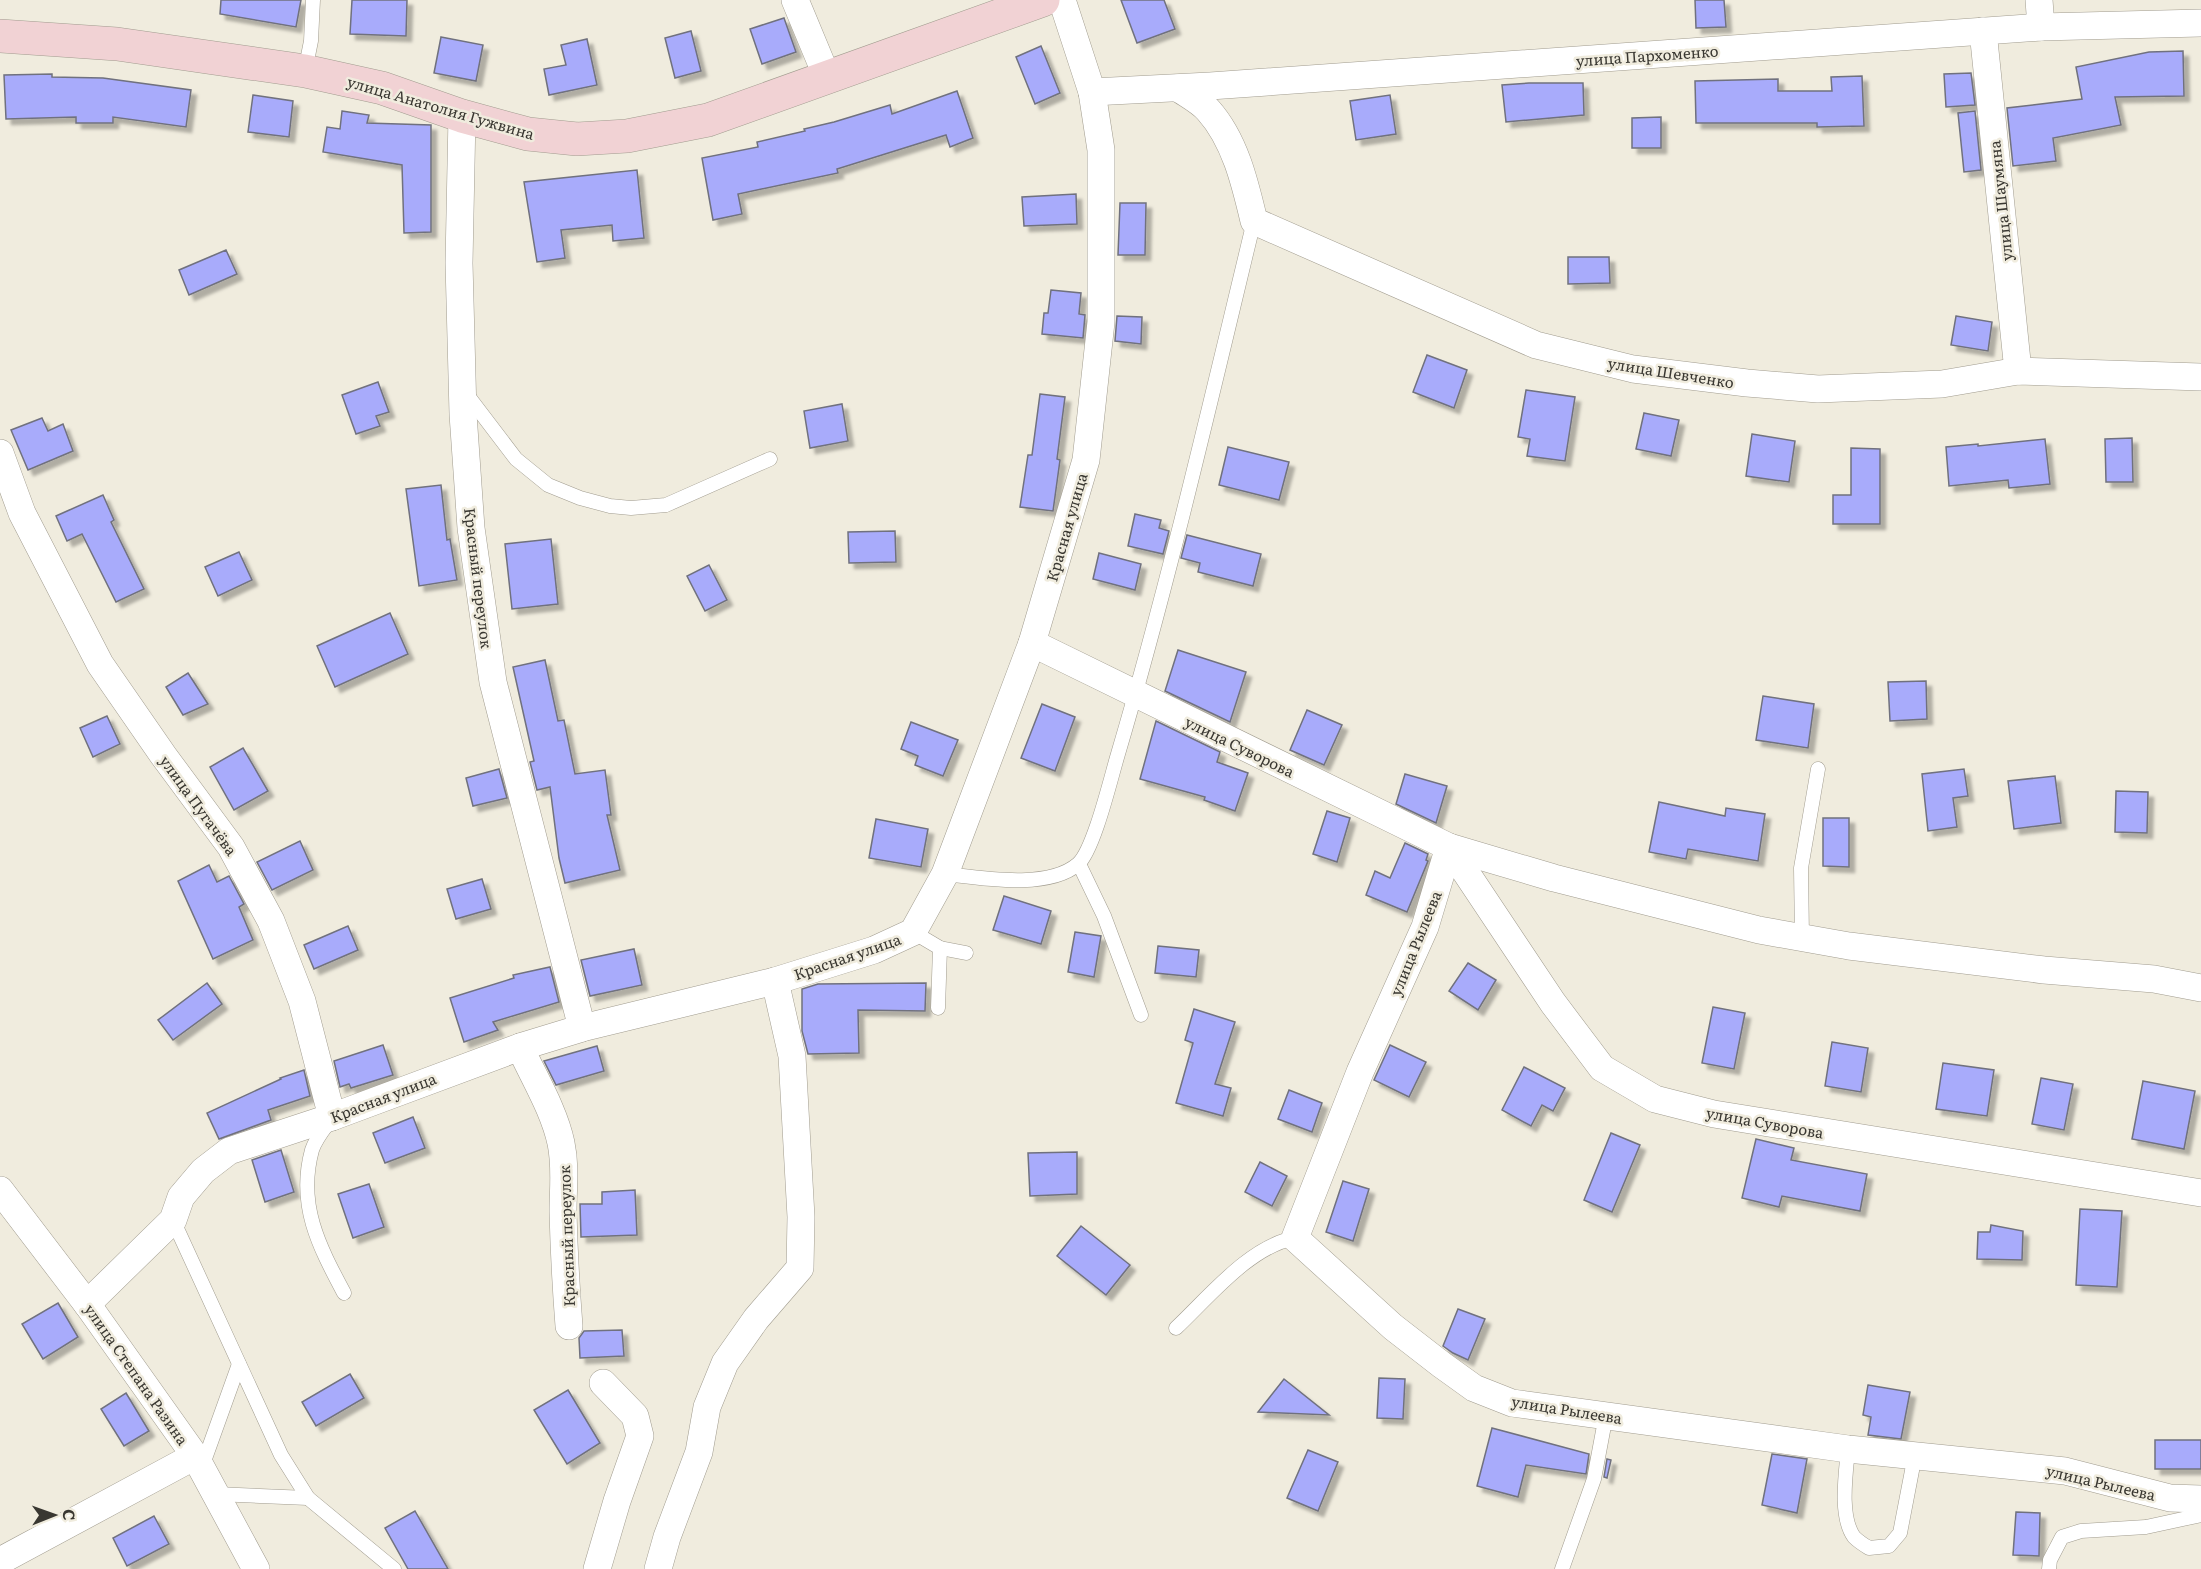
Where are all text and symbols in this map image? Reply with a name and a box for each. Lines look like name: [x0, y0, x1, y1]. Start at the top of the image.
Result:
street label: улица Пархоменко: [1575, 39, 1719, 71]
street label: улица Анатолия Гужвина: [345, 69, 538, 145]
street label: улица Шаумяна: [1982, 139, 2018, 262]
street label: улица Шевченко: [1606, 351, 1736, 393]
street label: Красная улица: [1039, 469, 1093, 584]
street label: Красный переулок: [459, 506, 499, 650]
street label: улица Суворова: [1181, 710, 1299, 783]
street label: улица Пугачёва: [155, 750, 244, 861]
street label: улица Рылеева: [1383, 886, 1447, 999]
street label: Красная улица: [790, 927, 905, 985]
street label: Красная улица: [327, 1066, 440, 1128]
street label: улица Суворова: [1704, 1100, 1827, 1144]
street label: Красный переулок: [552, 1165, 580, 1307]
street label: улица Степана Разина: [79, 1299, 195, 1450]
street label: улица Рылеева: [1510, 1389, 1625, 1429]
street label: улица Рылеева: [2044, 1458, 2159, 1506]
north arrow: [24, 1485, 84, 1545]
text: С: [58, 1509, 82, 1521]

